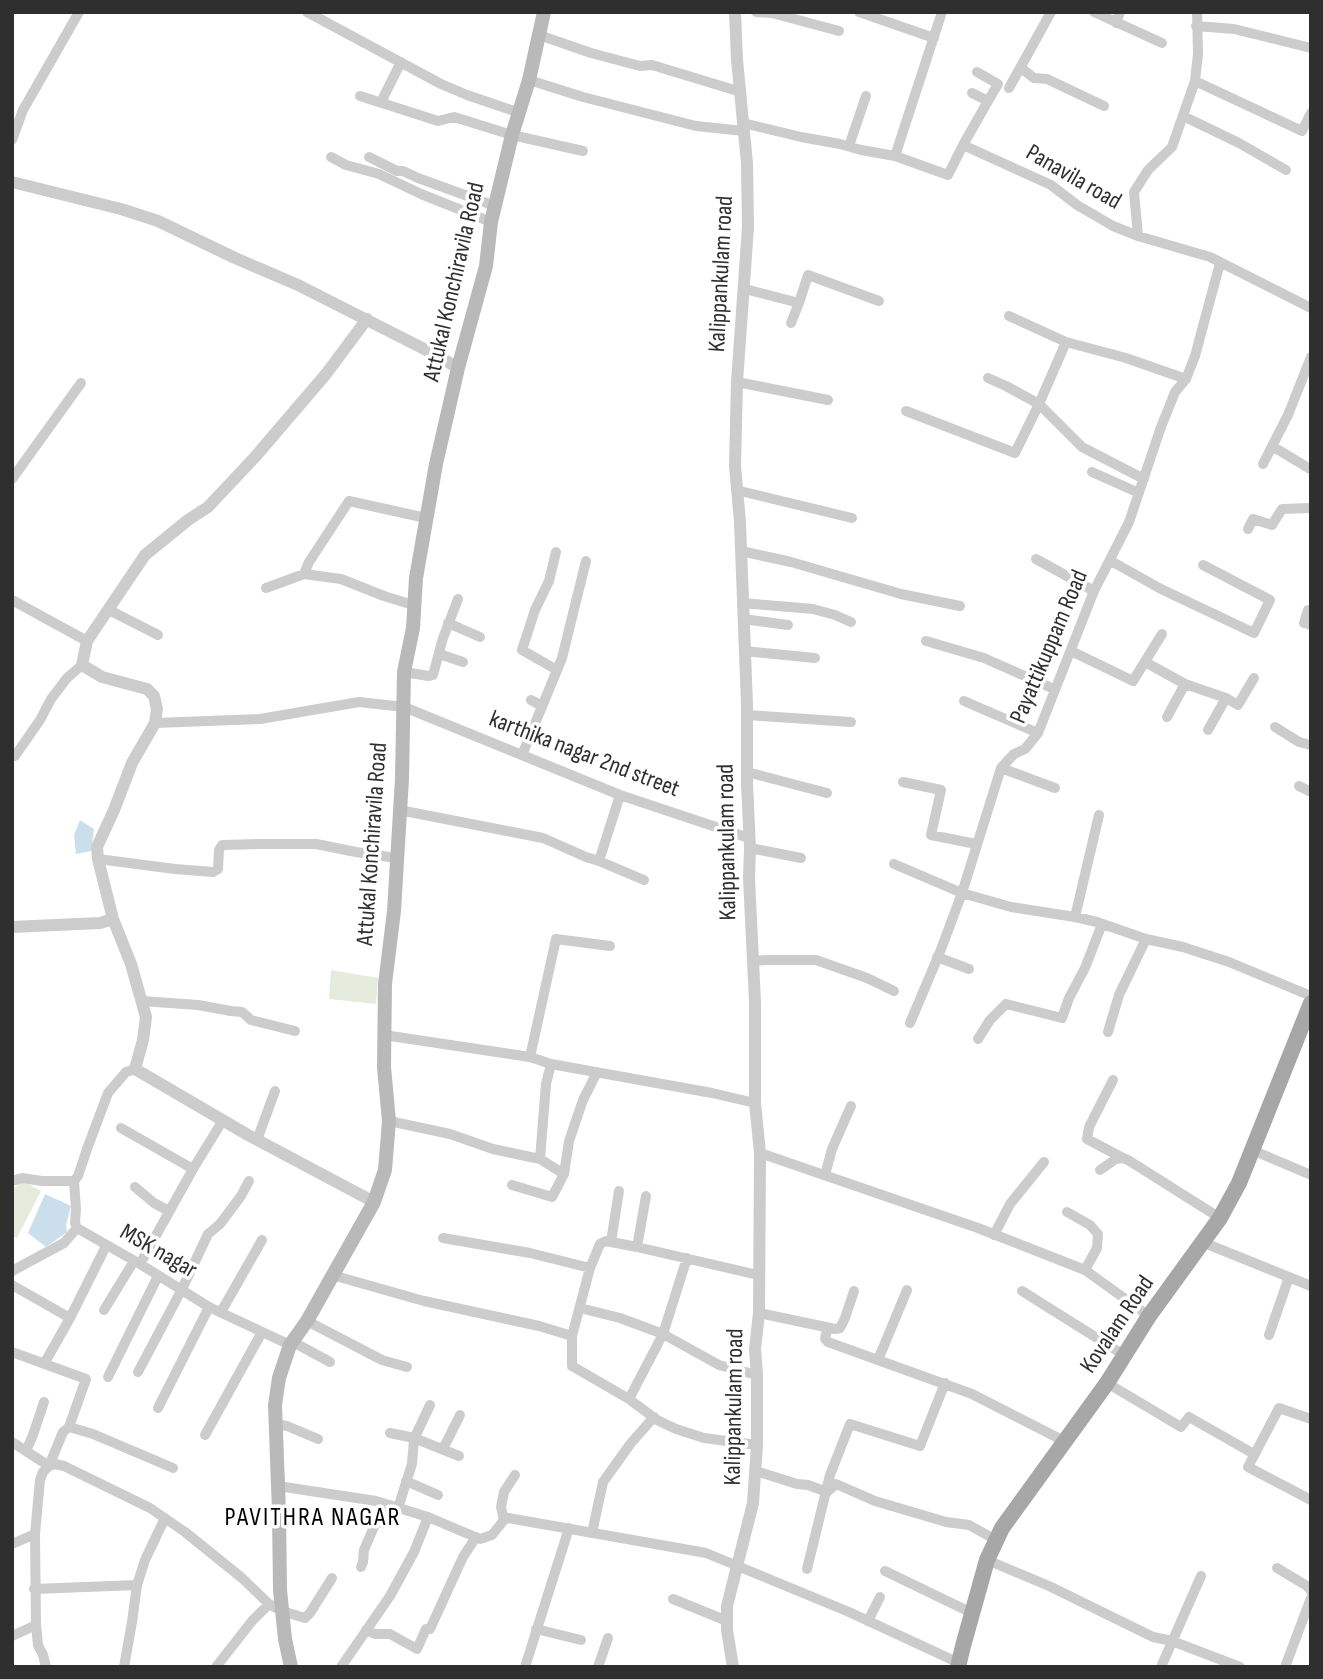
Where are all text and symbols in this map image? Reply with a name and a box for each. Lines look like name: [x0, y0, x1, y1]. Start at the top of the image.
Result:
street label: Panavila road: [1020, 139, 1126, 217]
street label: Attukal Konchiravila Road: [418, 180, 492, 384]
street label: Kalippankulam road: [704, 195, 740, 353]
street label: Payattikuppam Road: [1005, 566, 1095, 728]
street label: karthika nagar 2nd street: [485, 705, 683, 805]
street label: Attukal Konchiravila Road: [352, 741, 394, 947]
street label: Kalippankulam road: [712, 763, 744, 921]
street label: MSK nagar: [114, 1218, 202, 1286]
street label: Kovalam Road: [1075, 1271, 1161, 1379]
street label: Kalippankulam road: [719, 1328, 751, 1486]
district label: PAVITHRA NAGAR: [226, 1502, 400, 1534]

